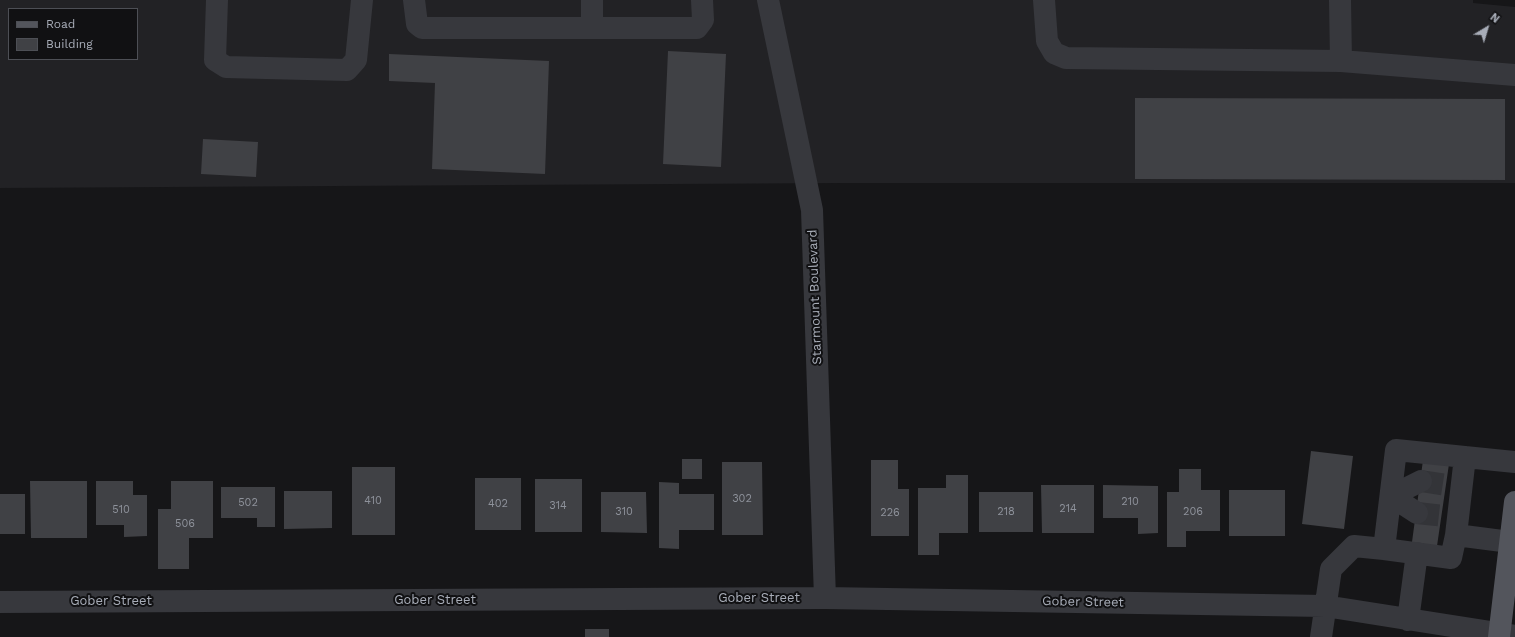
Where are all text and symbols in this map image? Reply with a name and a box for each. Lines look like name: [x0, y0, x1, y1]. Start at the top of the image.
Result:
legend: [8, 8, 138, 60]
north arrow: [1467, 8, 1507, 48]
text: N: [1487, 11, 1502, 26]
text: Road: [46, 17, 75, 31]
text: Building: [46, 37, 93, 51]
street label: Starmount Boulevard: [805, 229, 825, 365]
house number: 302: [732, 492, 752, 506]
house number: 410: [364, 494, 382, 508]
house number: 210: [1121, 495, 1139, 509]
house number: 502: [238, 496, 258, 510]
house number: 402: [488, 497, 508, 511]
house number: 314: [549, 499, 567, 513]
house number: 214: [1059, 502, 1077, 516]
house number: 510: [112, 503, 130, 517]
house number: 310: [615, 505, 633, 519]
house number: 218: [997, 505, 1015, 519]
house number: 206: [1183, 505, 1203, 519]
house number: 226: [880, 506, 900, 520]
house number: 506: [175, 517, 195, 531]
street label: Gober Street: [718, 590, 800, 606]
street label: Gober Street: [394, 592, 476, 608]
street label: Gober Street: [70, 593, 152, 609]
street label: Gober Street: [1042, 593, 1124, 611]

